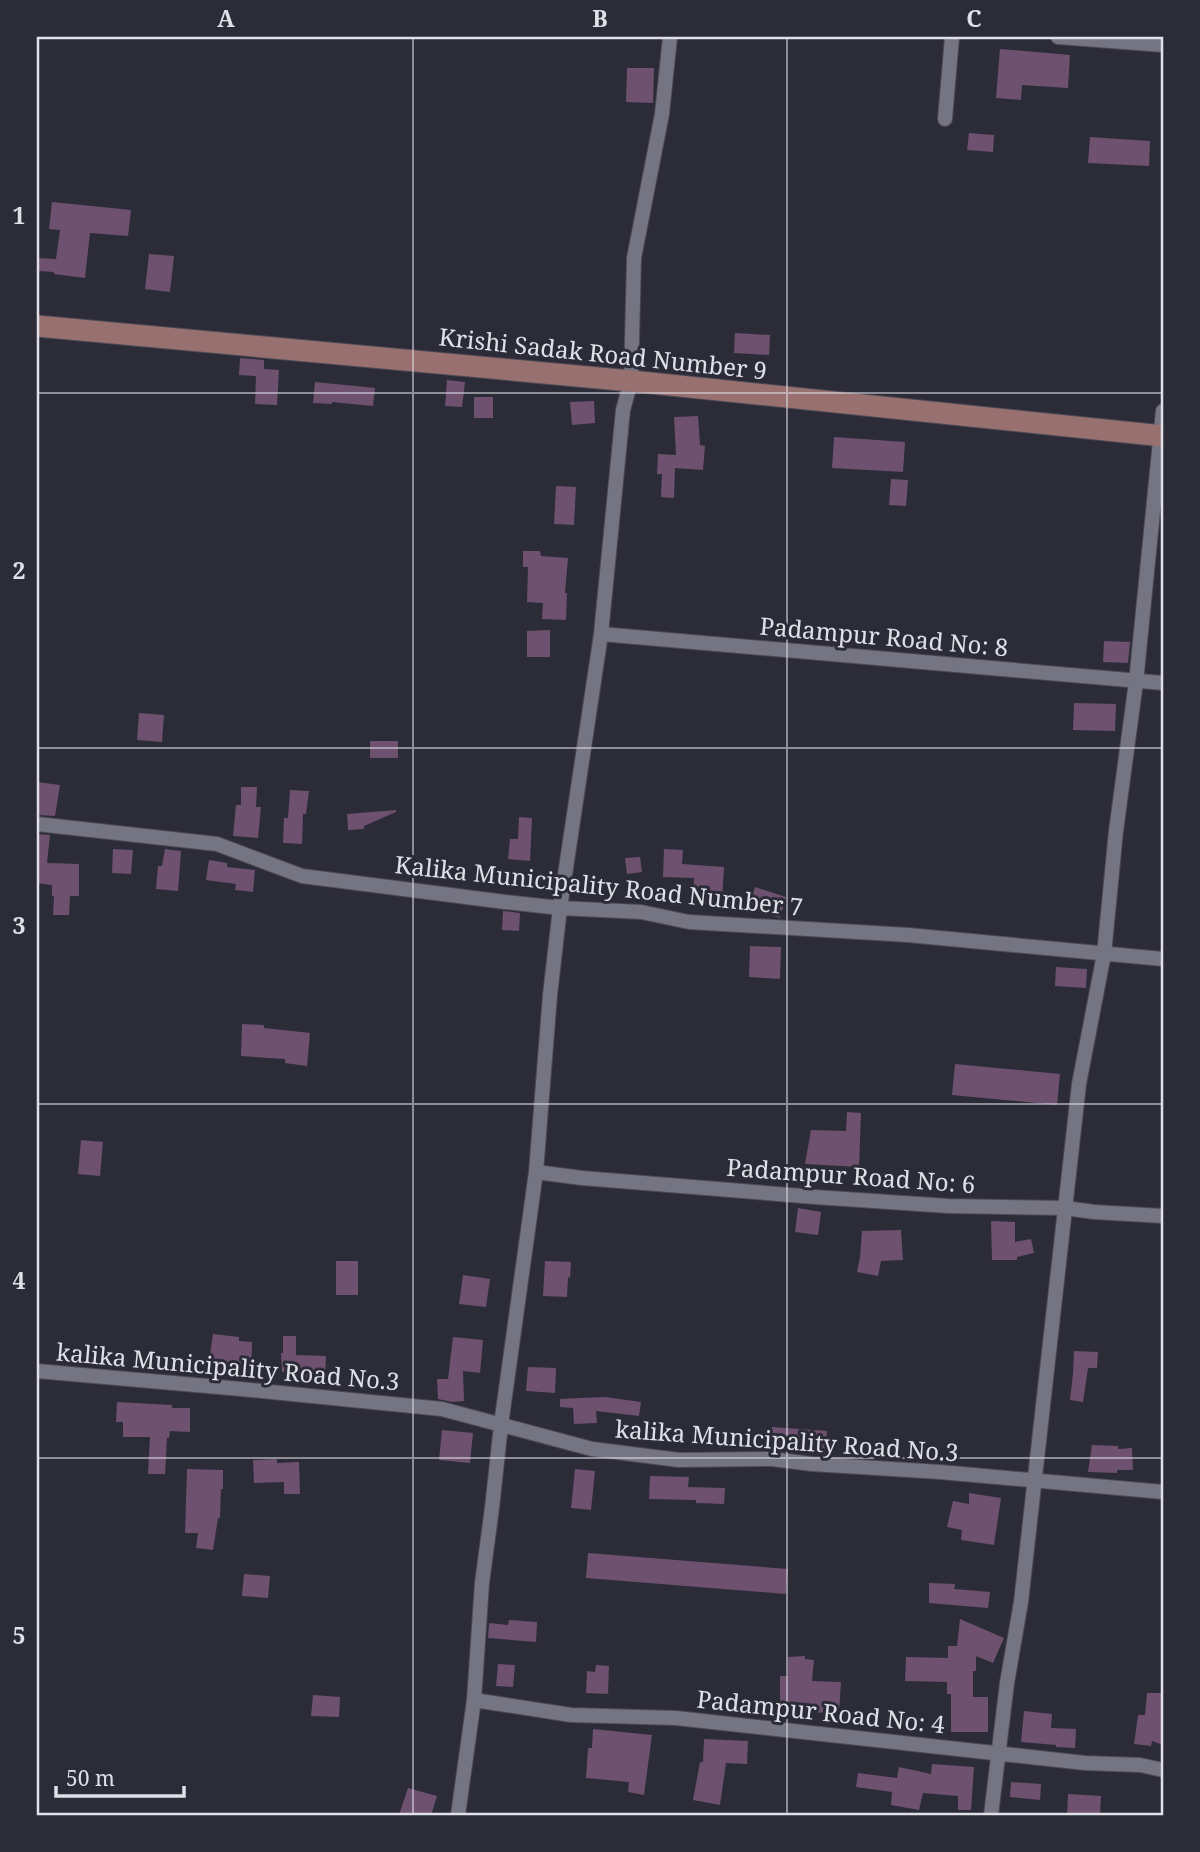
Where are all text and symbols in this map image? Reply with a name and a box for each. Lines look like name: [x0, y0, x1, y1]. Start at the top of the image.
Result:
text: A: [217, 2, 235, 34]
text: B: [592, 2, 608, 34]
text: C: [966, 2, 982, 34]
text: 1: [13, 199, 26, 231]
street label: Krishi Sadak Road Number 9: [437, 319, 769, 387]
text: 2: [13, 554, 26, 586]
street label: Padampur Road No: 8: [758, 609, 1010, 663]
street label: Kalika Municipality Road Number 7: [393, 847, 805, 923]
text: 3: [13, 909, 26, 941]
street label: Padampur Road No: 6: [726, 1150, 976, 1200]
text: 4: [13, 1264, 26, 1296]
street label: kalika Municipality Road No.3: [55, 1335, 401, 1397]
street label: kalika Municipality Road No.3: [614, 1412, 960, 1468]
text: 5: [13, 1619, 26, 1651]
street label: Padampur Road No: 4: [695, 1682, 947, 1740]
scale bar: [56, 1754, 184, 1798]
text: 50 m: [66, 1764, 115, 1792]

